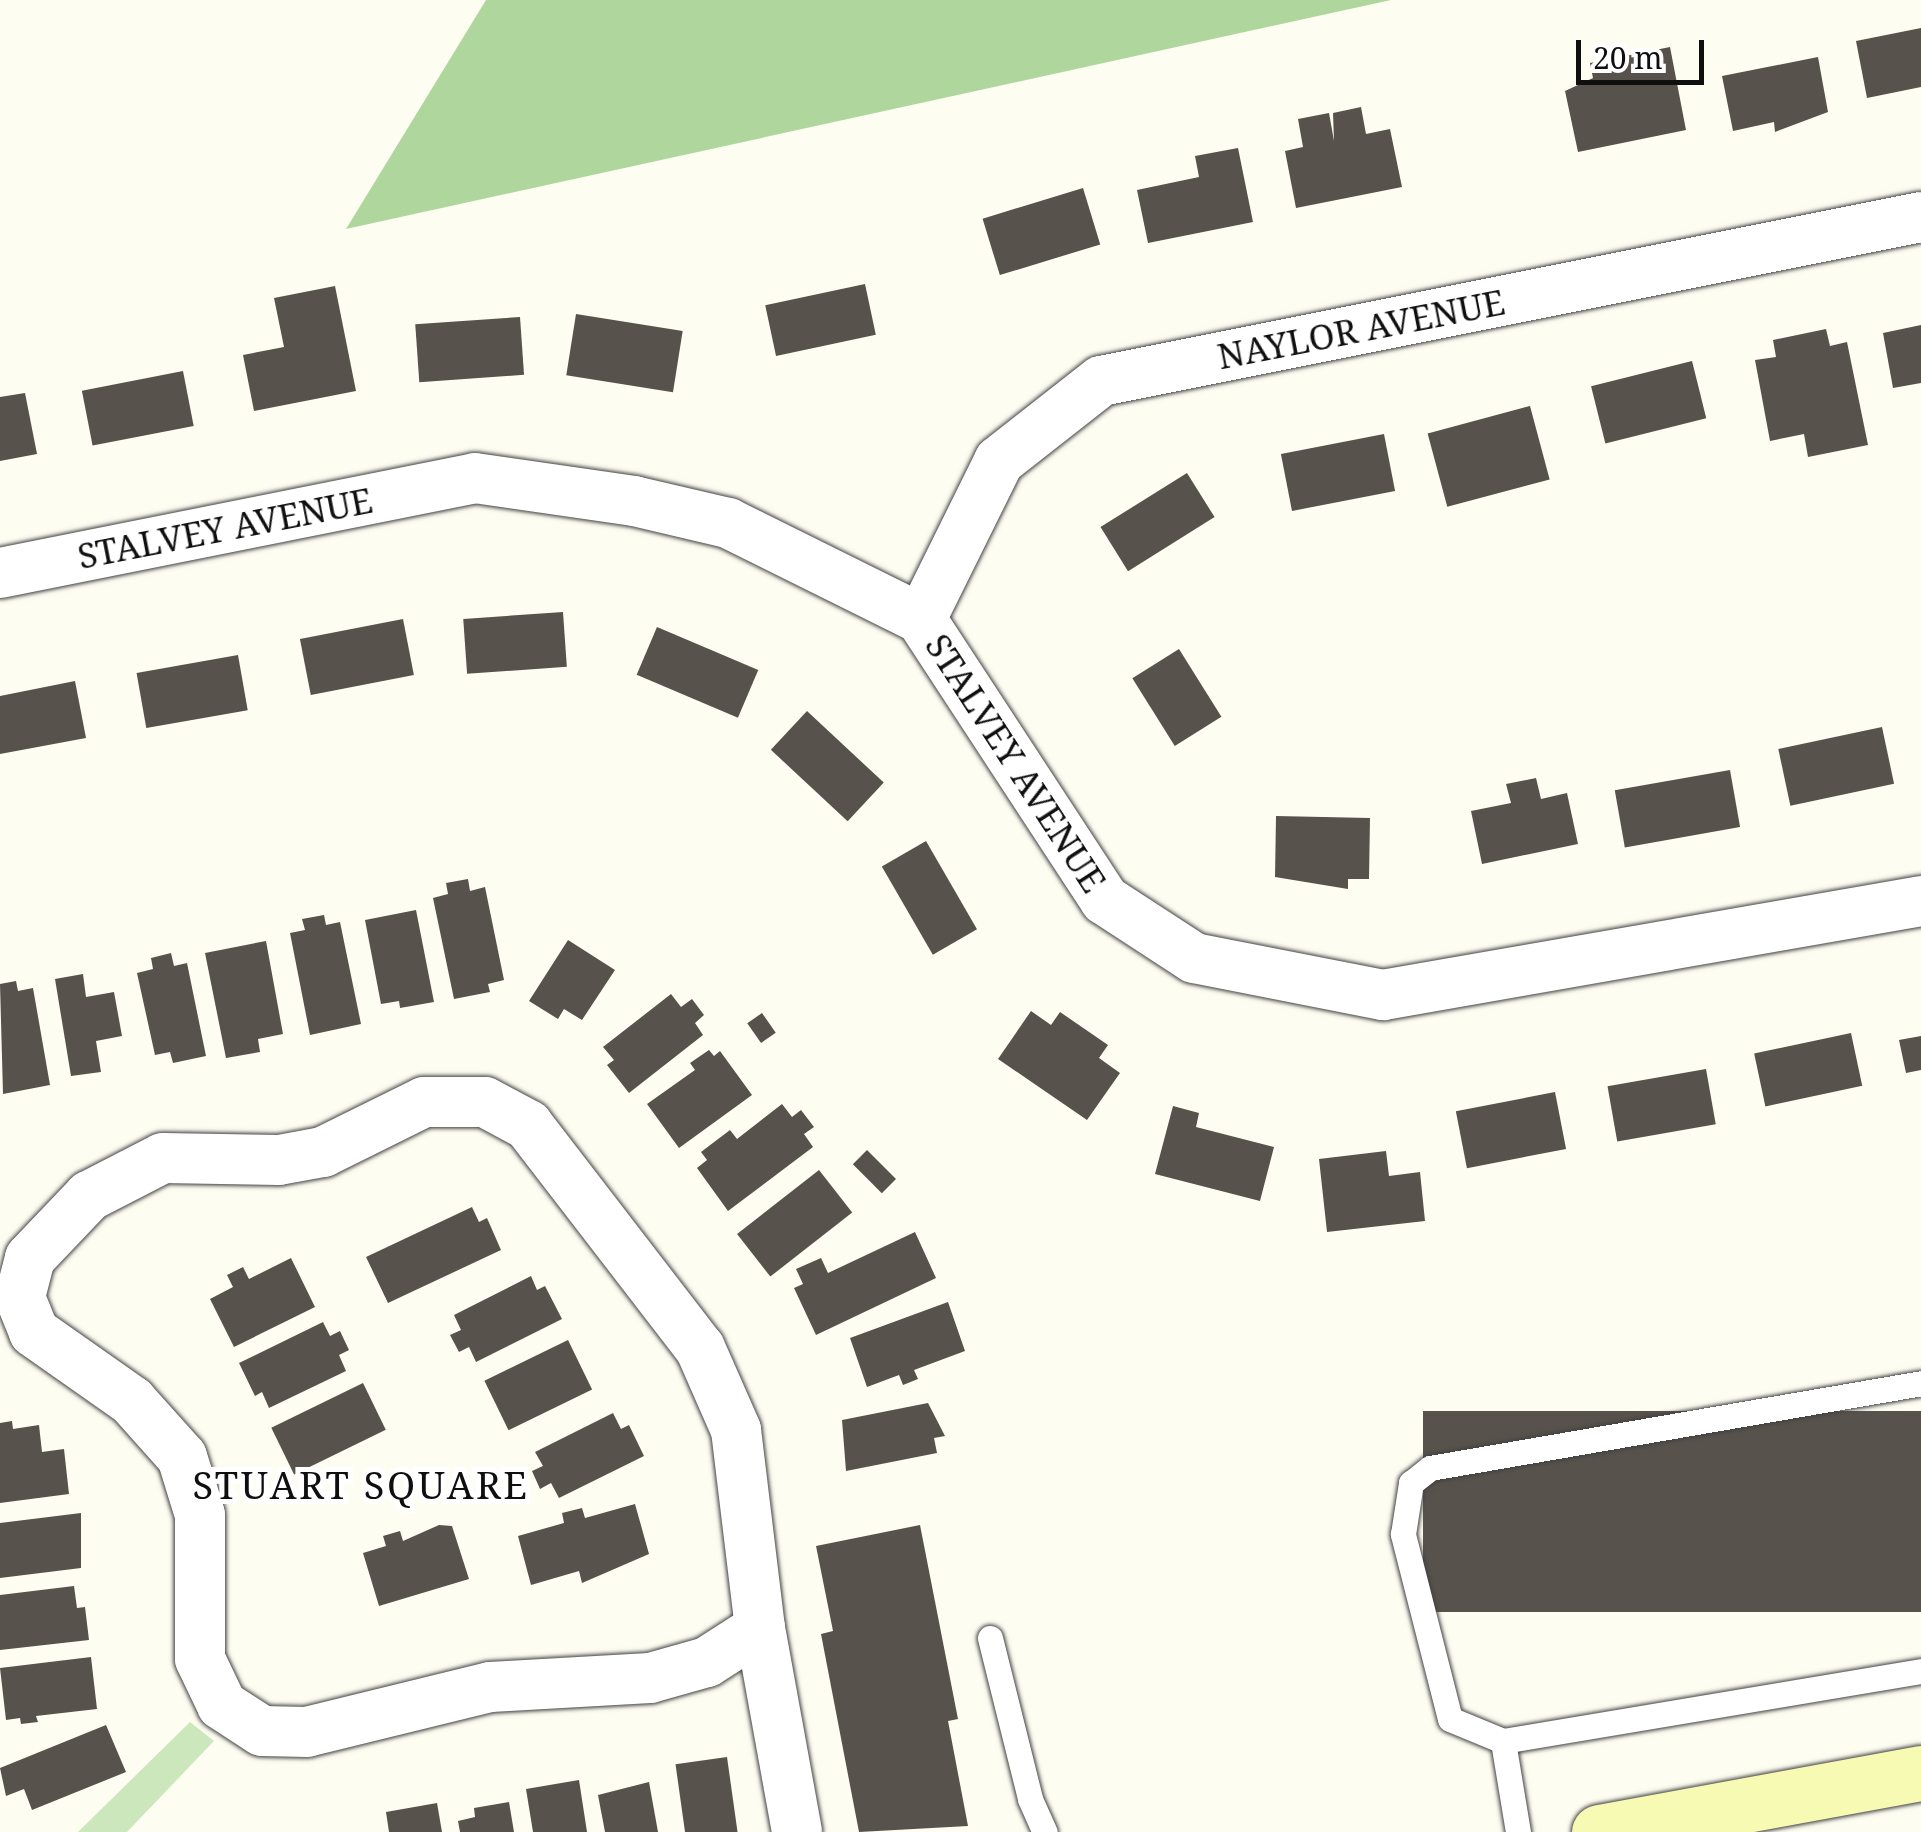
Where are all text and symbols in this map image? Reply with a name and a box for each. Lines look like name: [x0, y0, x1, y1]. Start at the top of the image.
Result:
scale bar: [1581, 20, 1708, 82]
text: 20 m: [1593, 37, 1663, 78]
street label: NAYLOR AVENUE: [1214, 281, 1508, 377]
street label: STALVEY AVENUE: [74, 479, 376, 577]
street label: STALVEY AVENUE: [917, 626, 1115, 900]
district label: STUART SQUARE: [192, 1462, 530, 1508]

